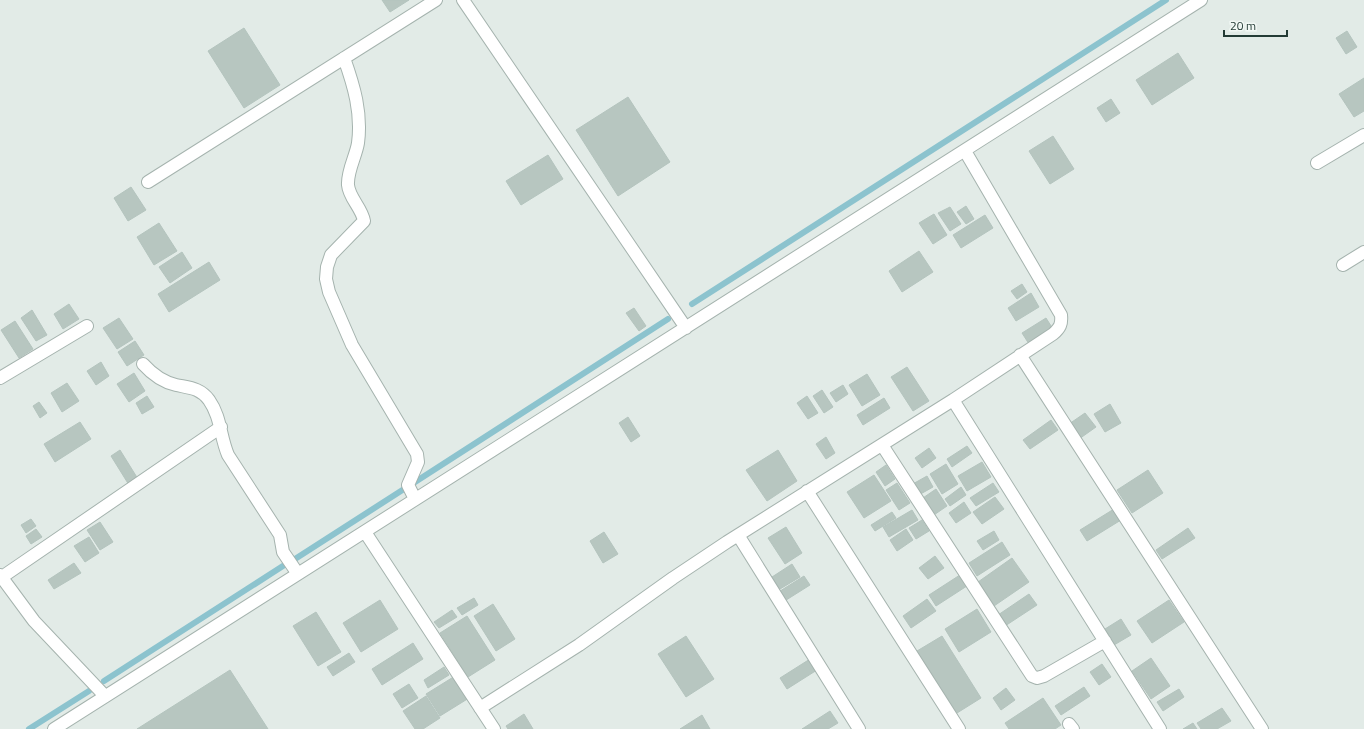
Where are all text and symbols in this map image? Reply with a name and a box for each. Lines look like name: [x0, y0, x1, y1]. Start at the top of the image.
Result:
scale bar: [1224, 12, 1287, 38]
text: 20 m: [1230, 16, 1256, 35]

